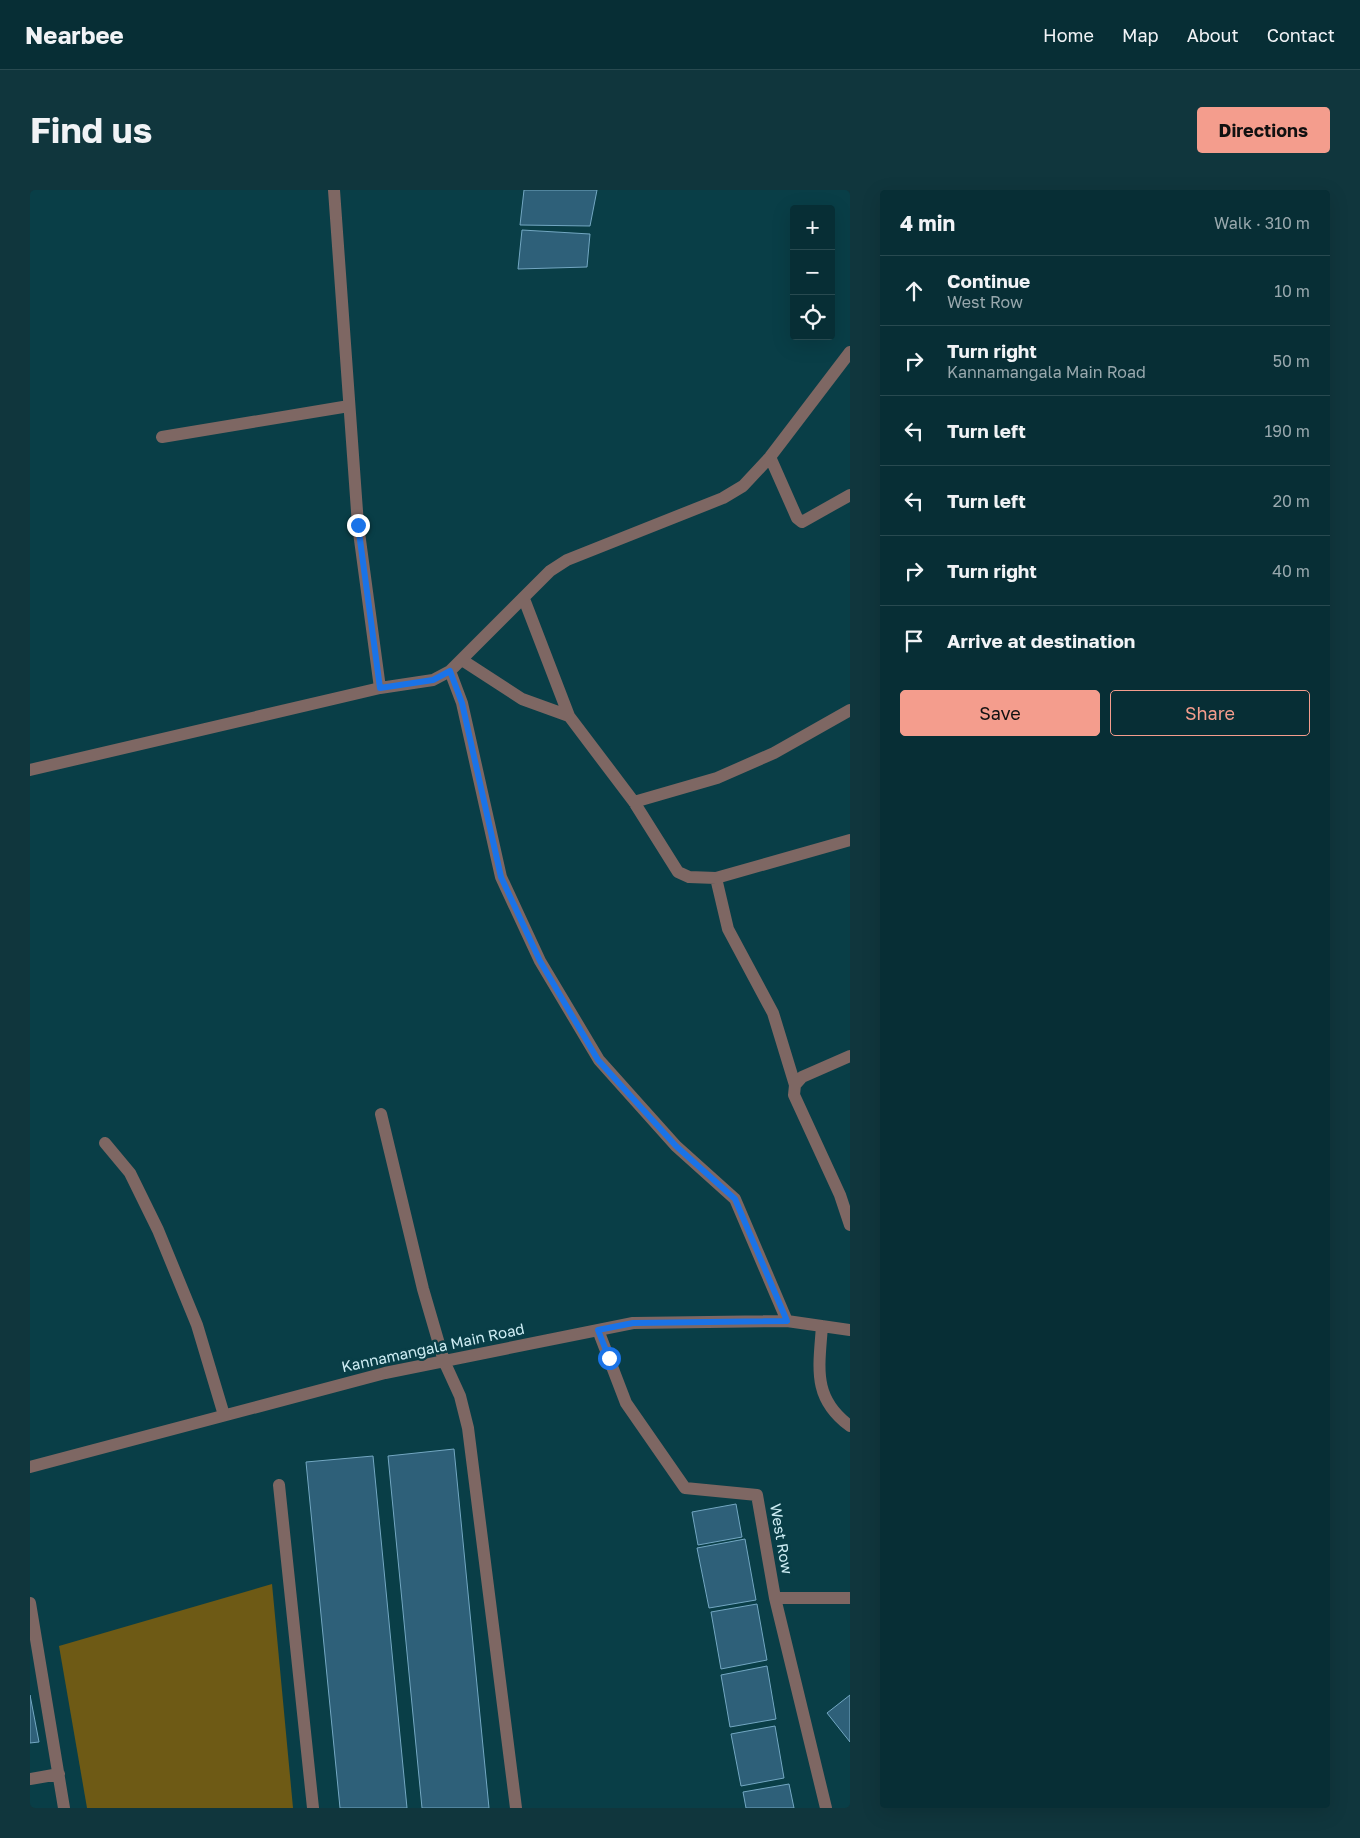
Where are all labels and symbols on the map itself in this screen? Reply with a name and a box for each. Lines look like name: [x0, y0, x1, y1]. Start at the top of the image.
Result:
route end: [347, 514, 370, 537]
street label: Kannamangala Main Road: [340, 1319, 526, 1375]
route start: [598, 1347, 621, 1370]
street label: West Row: [767, 1502, 797, 1575]

